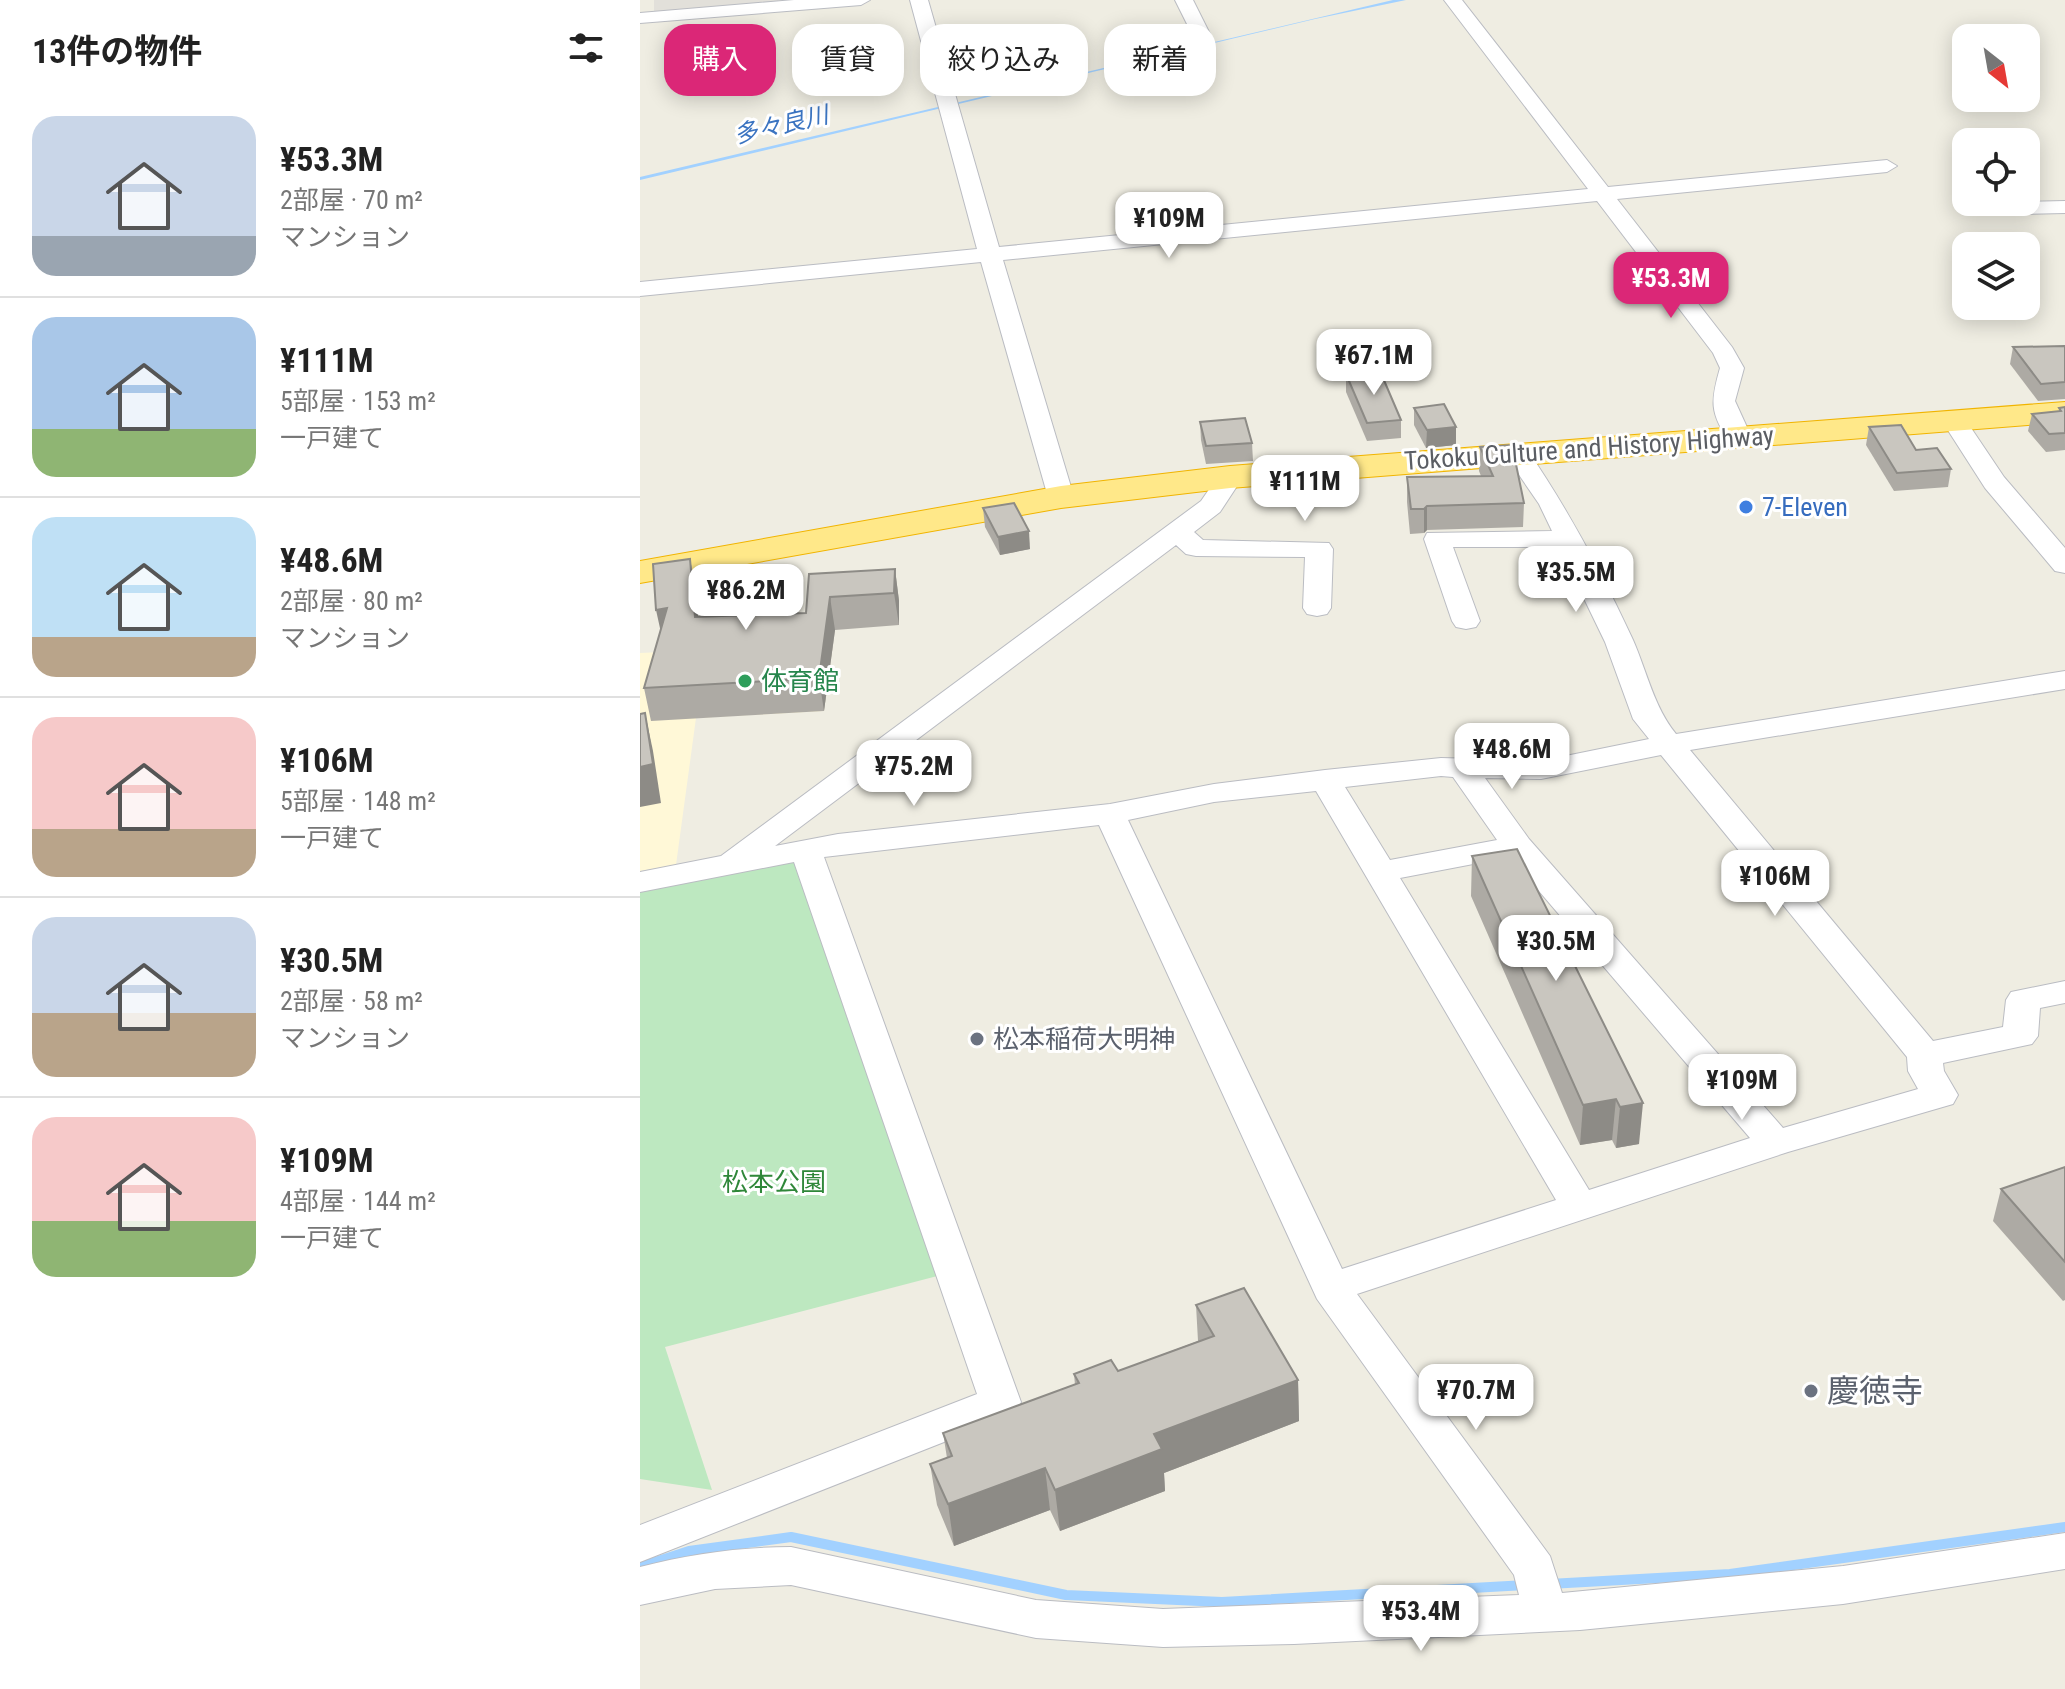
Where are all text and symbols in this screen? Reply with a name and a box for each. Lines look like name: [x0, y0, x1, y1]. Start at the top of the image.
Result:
chip: 購入: [664, 24, 776, 96]
chip: 賃貸: [792, 24, 904, 96]
chip: 絞り込み: [920, 24, 1088, 96]
chip: 新着: [1104, 24, 1216, 96]
north arrow: [1952, 24, 2040, 112]
map controls: [1952, 24, 2040, 320]
icon: filters: [564, 26, 608, 70]
text: 13件の物件: [32, 31, 202, 71]
water label: 多々良川: [731, 100, 834, 149]
button: locate: [1952, 128, 2040, 216]
text: ¥53.3M: [280, 139, 383, 179]
icon: home: [96, 148, 192, 244]
text: 2部屋 · 70 m²: [280, 185, 423, 215]
pin: ¥109M: [1113, 192, 1225, 260]
text: ¥109M: [1133, 203, 1205, 233]
text: マンション: [280, 222, 410, 252]
button: layers: [1952, 232, 2040, 320]
pin: ¥53.3M: [1606, 252, 1736, 320]
text: ¥53.3M: [1631, 263, 1711, 293]
pin: ¥67.1M: [1309, 329, 1439, 397]
text: ¥111M: [280, 340, 373, 380]
text: ¥67.1M: [1334, 340, 1414, 370]
icon: home: [96, 349, 192, 445]
text: 5部屋 · 153 m²: [280, 386, 436, 416]
street label: Tokoku Culture and History Highway: [1403, 420, 1775, 476]
text: 一戸建て: [280, 423, 384, 453]
pin: ¥111M: [1249, 455, 1361, 523]
text: ¥111M: [1269, 466, 1341, 496]
place label: 7-Eleven: [1762, 492, 1848, 522]
marker: 7-Eleven: [1737, 498, 1755, 516]
text: ¥48.6M: [280, 540, 383, 580]
pin: ¥35.5M: [1511, 546, 1641, 614]
icon: home: [96, 549, 192, 645]
text: ¥35.5M: [1536, 557, 1616, 587]
pin: ¥86.2M: [681, 564, 811, 632]
text: ¥86.2M: [706, 575, 786, 605]
text: 2部屋 · 80 m²: [280, 586, 423, 616]
text: マンション: [280, 623, 410, 653]
place label: 体育館: [761, 666, 839, 696]
marker: 体育館: [736, 672, 754, 690]
pin: ¥48.6M: [1447, 723, 1577, 791]
text: ¥48.6M: [1472, 734, 1552, 764]
text: ¥106M: [280, 740, 373, 780]
pin: ¥75.2M: [849, 740, 979, 808]
icon: home: [96, 749, 192, 845]
text: ¥75.2M: [874, 751, 954, 781]
text: 5部屋 · 148 m²: [280, 786, 436, 816]
text: 一戸建て: [280, 823, 384, 853]
pin: ¥106M: [1719, 850, 1831, 918]
text: ¥106M: [1739, 861, 1811, 891]
pin: ¥30.5M: [1491, 915, 1621, 983]
text: ¥30.5M: [1516, 926, 1596, 956]
text: ¥30.5M: [280, 940, 383, 980]
icon: home: [96, 949, 192, 1045]
text: 2部屋 · 58 m²: [280, 986, 423, 1016]
text: マンション: [280, 1023, 410, 1053]
place label: 松本稲荷大明神: [993, 1024, 1175, 1054]
marker: 松本稲荷大明神: [968, 1030, 986, 1048]
pin: ¥109M: [1686, 1054, 1798, 1122]
text: ¥109M: [1706, 1065, 1778, 1095]
text: ¥109M: [280, 1140, 373, 1180]
icon: home: [96, 1149, 192, 1245]
park label: 松本公園: [722, 1167, 826, 1197]
text: 4部屋 · 144 m²: [280, 1186, 436, 1216]
text: 一戸建て: [280, 1223, 384, 1253]
pin: ¥70.7M: [1411, 1364, 1541, 1432]
place label: 慶徳寺: [1827, 1372, 1923, 1410]
text: ¥70.7M: [1436, 1375, 1516, 1405]
marker: 慶徳寺: [1802, 1382, 1820, 1400]
pin: ¥53.4M: [1356, 1585, 1486, 1653]
text: ¥53.4M: [1381, 1596, 1461, 1626]

